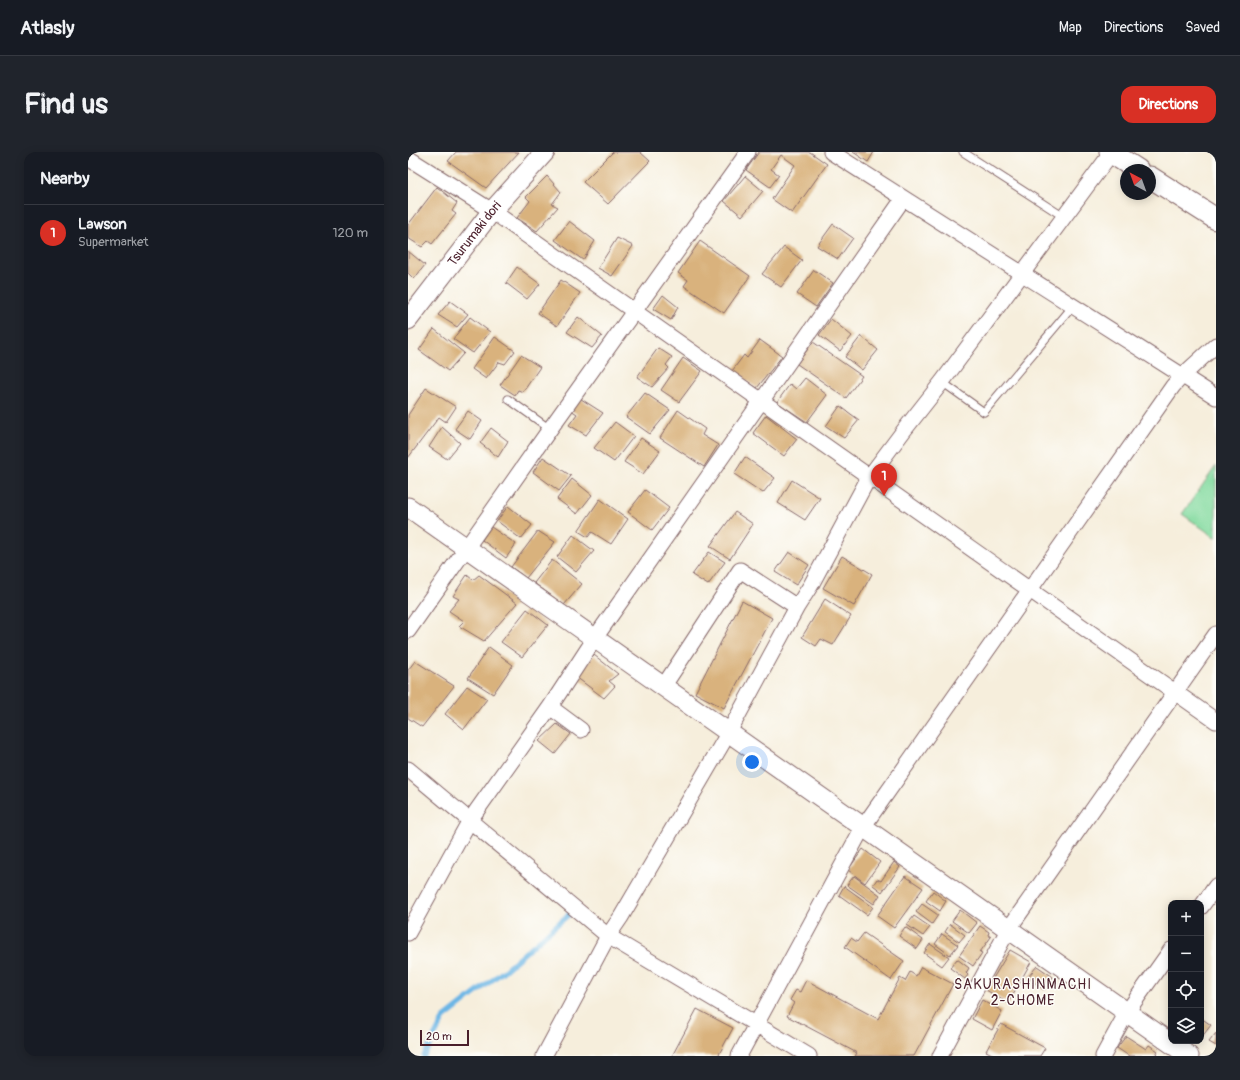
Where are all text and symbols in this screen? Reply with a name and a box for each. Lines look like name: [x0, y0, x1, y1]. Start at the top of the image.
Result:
text: Atlasly: [20, 16, 74, 40]
text: Map: [1059, 19, 1082, 36]
text: Directions: [1104, 19, 1163, 36]
text: Saved: [1185, 19, 1220, 36]
button: Directions: [1121, 86, 1216, 123]
text: Find us: [24, 87, 108, 122]
north arrow: [1120, 164, 1156, 200]
text: Nearby: [40, 168, 89, 189]
street label: Tsurumaki dori: [444, 198, 505, 269]
text: Lawson: [78, 215, 127, 234]
text: 1: [50, 225, 56, 241]
text: 120 m: [332, 225, 368, 241]
text: Supermarket: [78, 234, 149, 250]
pin: 1: [871, 463, 897, 496]
your location: [742, 752, 762, 772]
map controls: [1168, 900, 1204, 1044]
button: +: [1168, 900, 1204, 936]
button: −: [1168, 936, 1204, 972]
button: locate: [1168, 972, 1204, 1008]
district label: SAKURASHINMACHI 2-CHOME: [954, 976, 1092, 1009]
button: layers: [1168, 1008, 1204, 1044]
scale bar: [420, 1028, 469, 1047]
text: 20 m: [426, 1030, 452, 1043]

